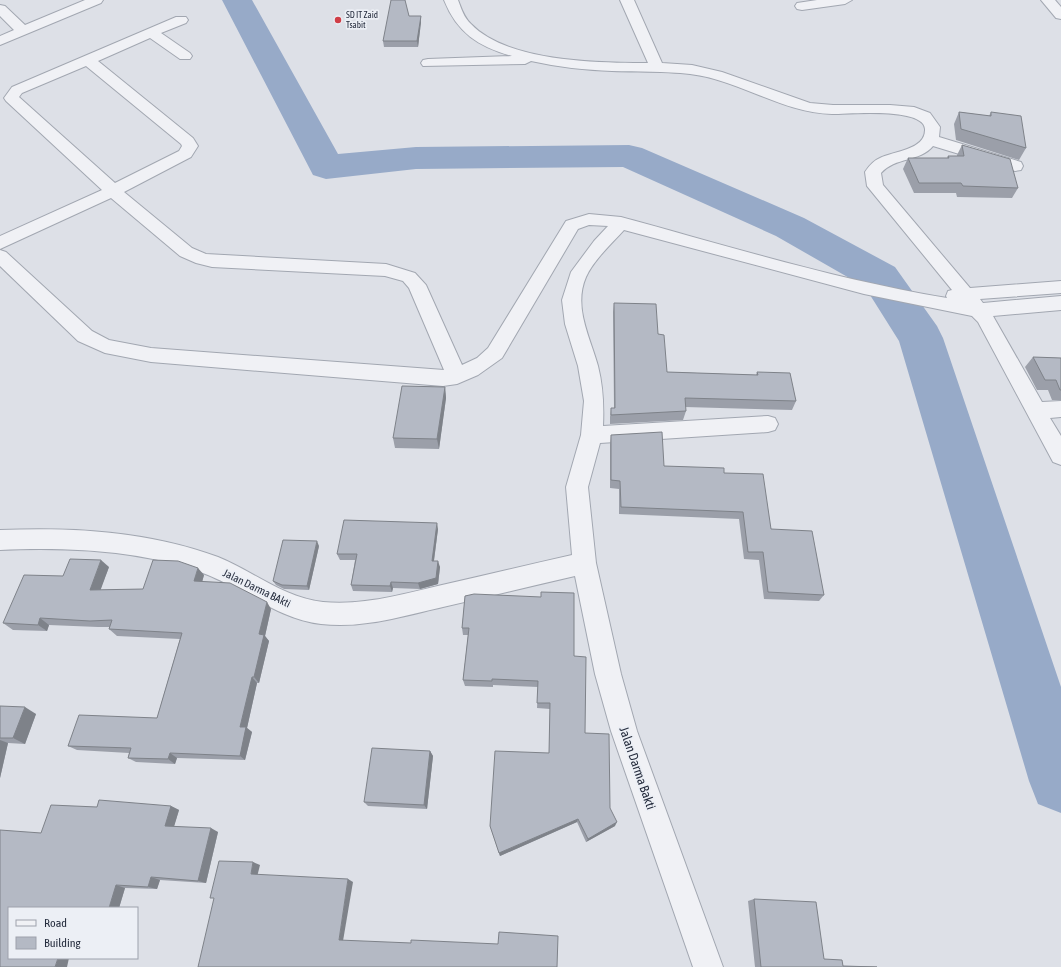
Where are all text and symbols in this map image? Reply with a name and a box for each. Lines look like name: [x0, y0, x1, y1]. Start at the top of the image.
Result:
place label: SD IT Zaid Tsabit: [346, 10, 378, 30]
marker: SD IT Zaid Tsabit: [333, 15, 343, 25]
street label: Jalan Darma BAkti: [221, 566, 293, 610]
street label: Jalan Darma Bakti: [616, 725, 659, 812]
legend: [8, 907, 138, 959]
text: Road: [44, 916, 67, 930]
text: Building: [44, 936, 82, 950]

